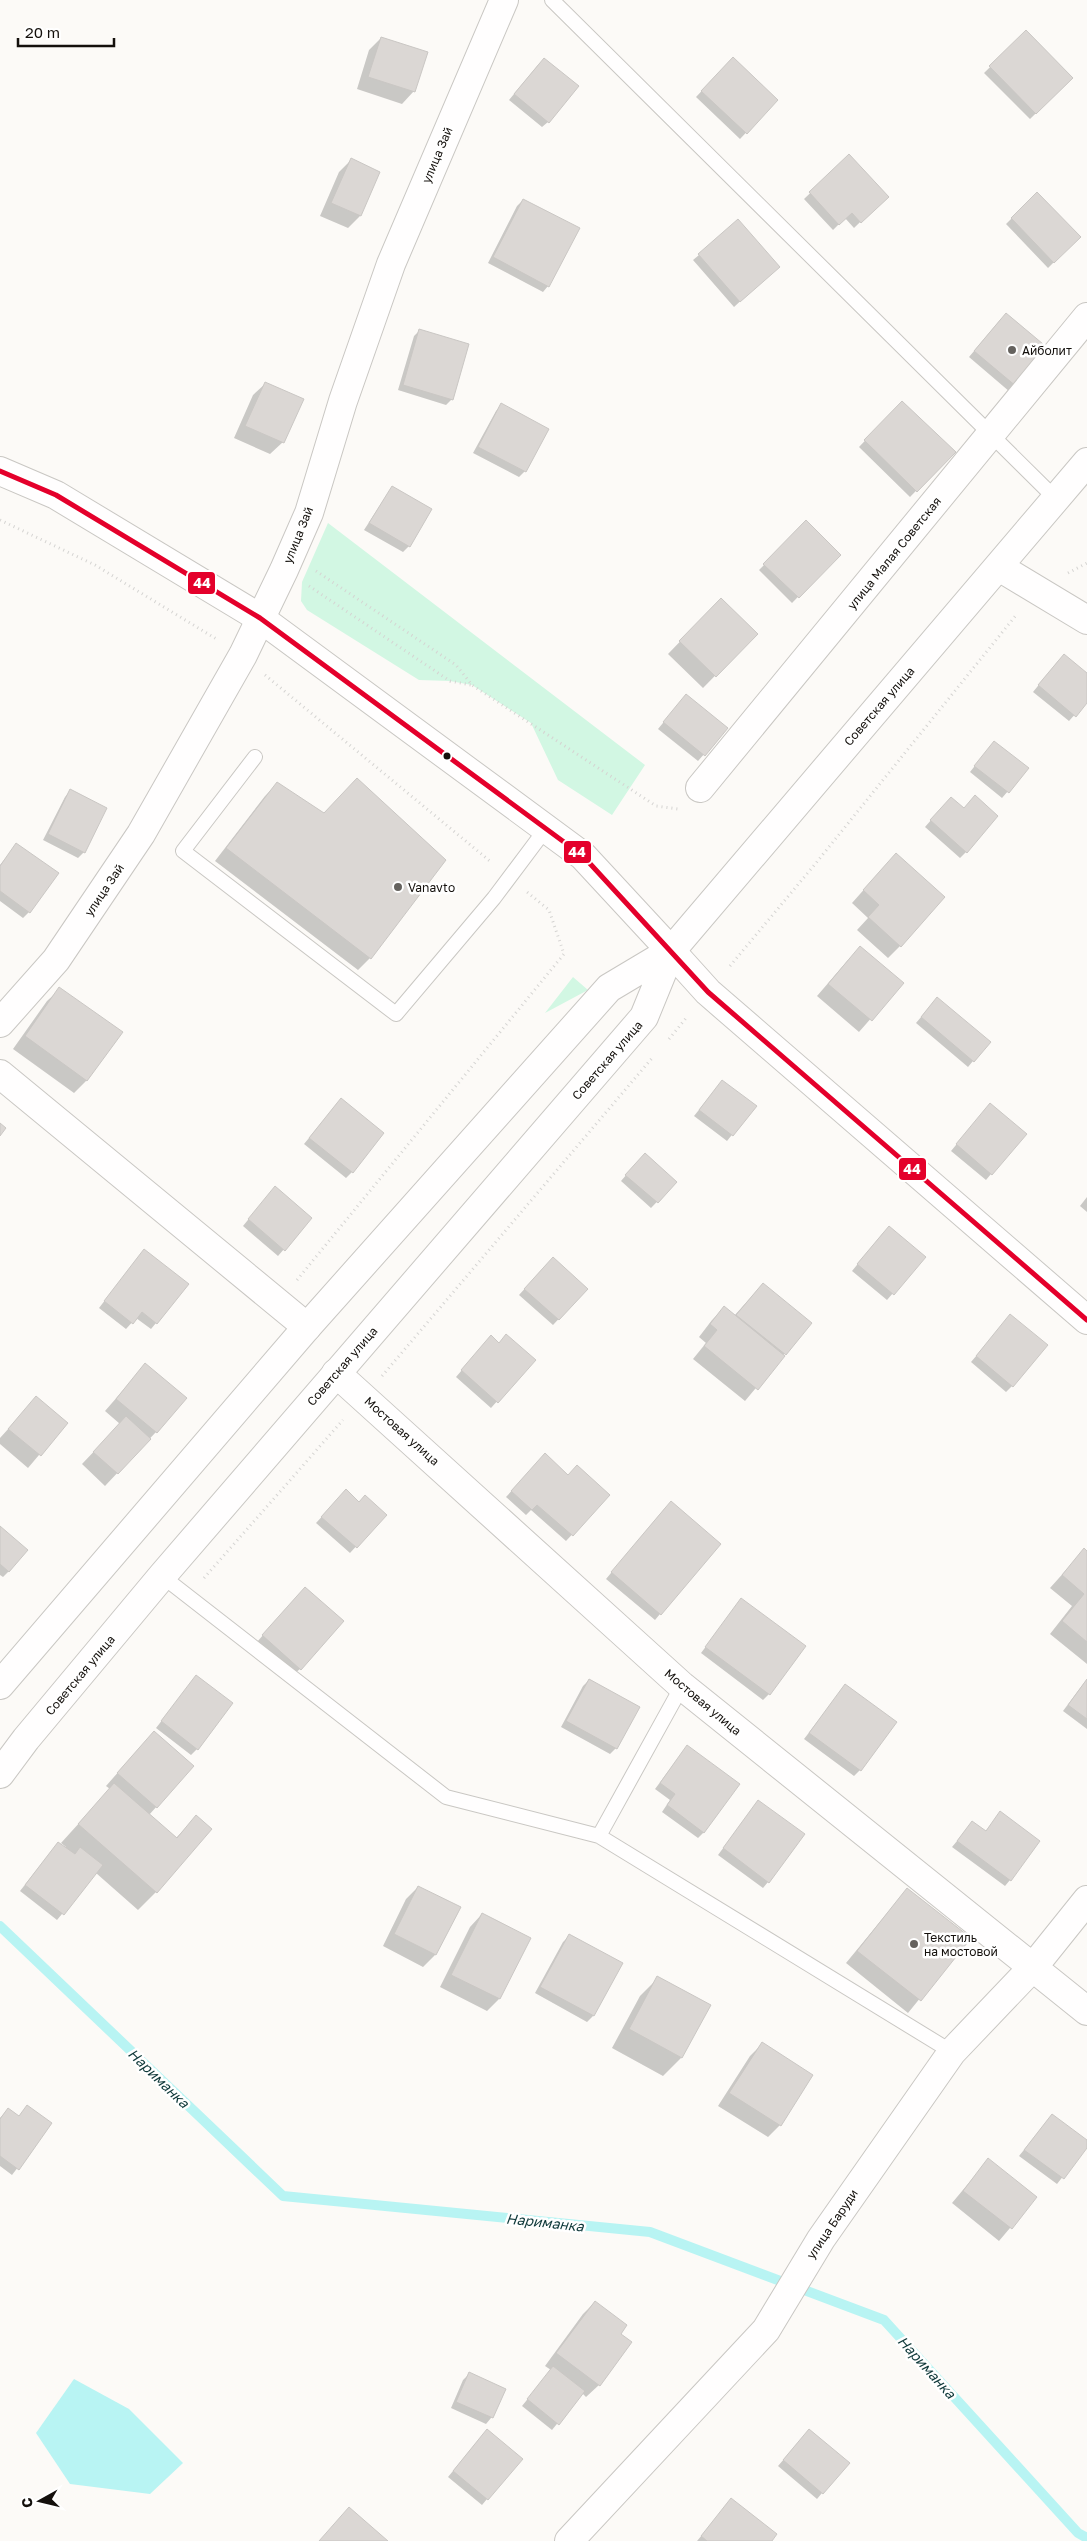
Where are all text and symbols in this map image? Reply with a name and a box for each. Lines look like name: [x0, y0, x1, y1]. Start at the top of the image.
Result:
scale bar: [18, 15, 114, 47]
text: 20 m: [25, 23, 60, 41]
street label: улица Зай: [418, 124, 456, 186]
place label: Айболит: [1022, 343, 1072, 358]
marker: Айболит: [1006, 344, 1018, 356]
street label: улица Малая Советская: [844, 494, 944, 612]
street label: улица Зай: [280, 504, 316, 566]
line badge: 44: [187, 571, 216, 595]
text: 44: [193, 574, 211, 591]
street label: Советская улица: [841, 663, 917, 749]
unlabelled marker: [442, 751, 452, 761]
line badge: 44: [563, 840, 592, 864]
text: 44: [568, 843, 586, 860]
street label: улица Зай: [81, 861, 127, 919]
place label: Vanavto: [408, 880, 455, 895]
marker: Vanavto: [392, 881, 404, 893]
street label: Советская улица: [569, 1017, 645, 1103]
line badge: 44: [898, 1157, 927, 1181]
text: 44: [903, 1160, 921, 1177]
street label: Советская улица: [304, 1323, 380, 1409]
street label: Мостовая улица: [361, 1393, 443, 1469]
street label: Советская улица: [42, 1632, 118, 1718]
street label: Мостовая улица: [662, 1666, 744, 1738]
place label: Текстиль на мостовой: [924, 1930, 998, 1959]
marker: Текстиль на мостовой: [908, 1938, 920, 1950]
water label: Нариманка: [125, 2045, 194, 2112]
street label: улица Баруди: [803, 2186, 861, 2262]
water label: Нариманка: [505, 2209, 586, 2235]
water label: Нариманка: [895, 2332, 960, 2402]
north arrow: [15, 2476, 65, 2526]
text: С: [18, 2497, 36, 2509]

